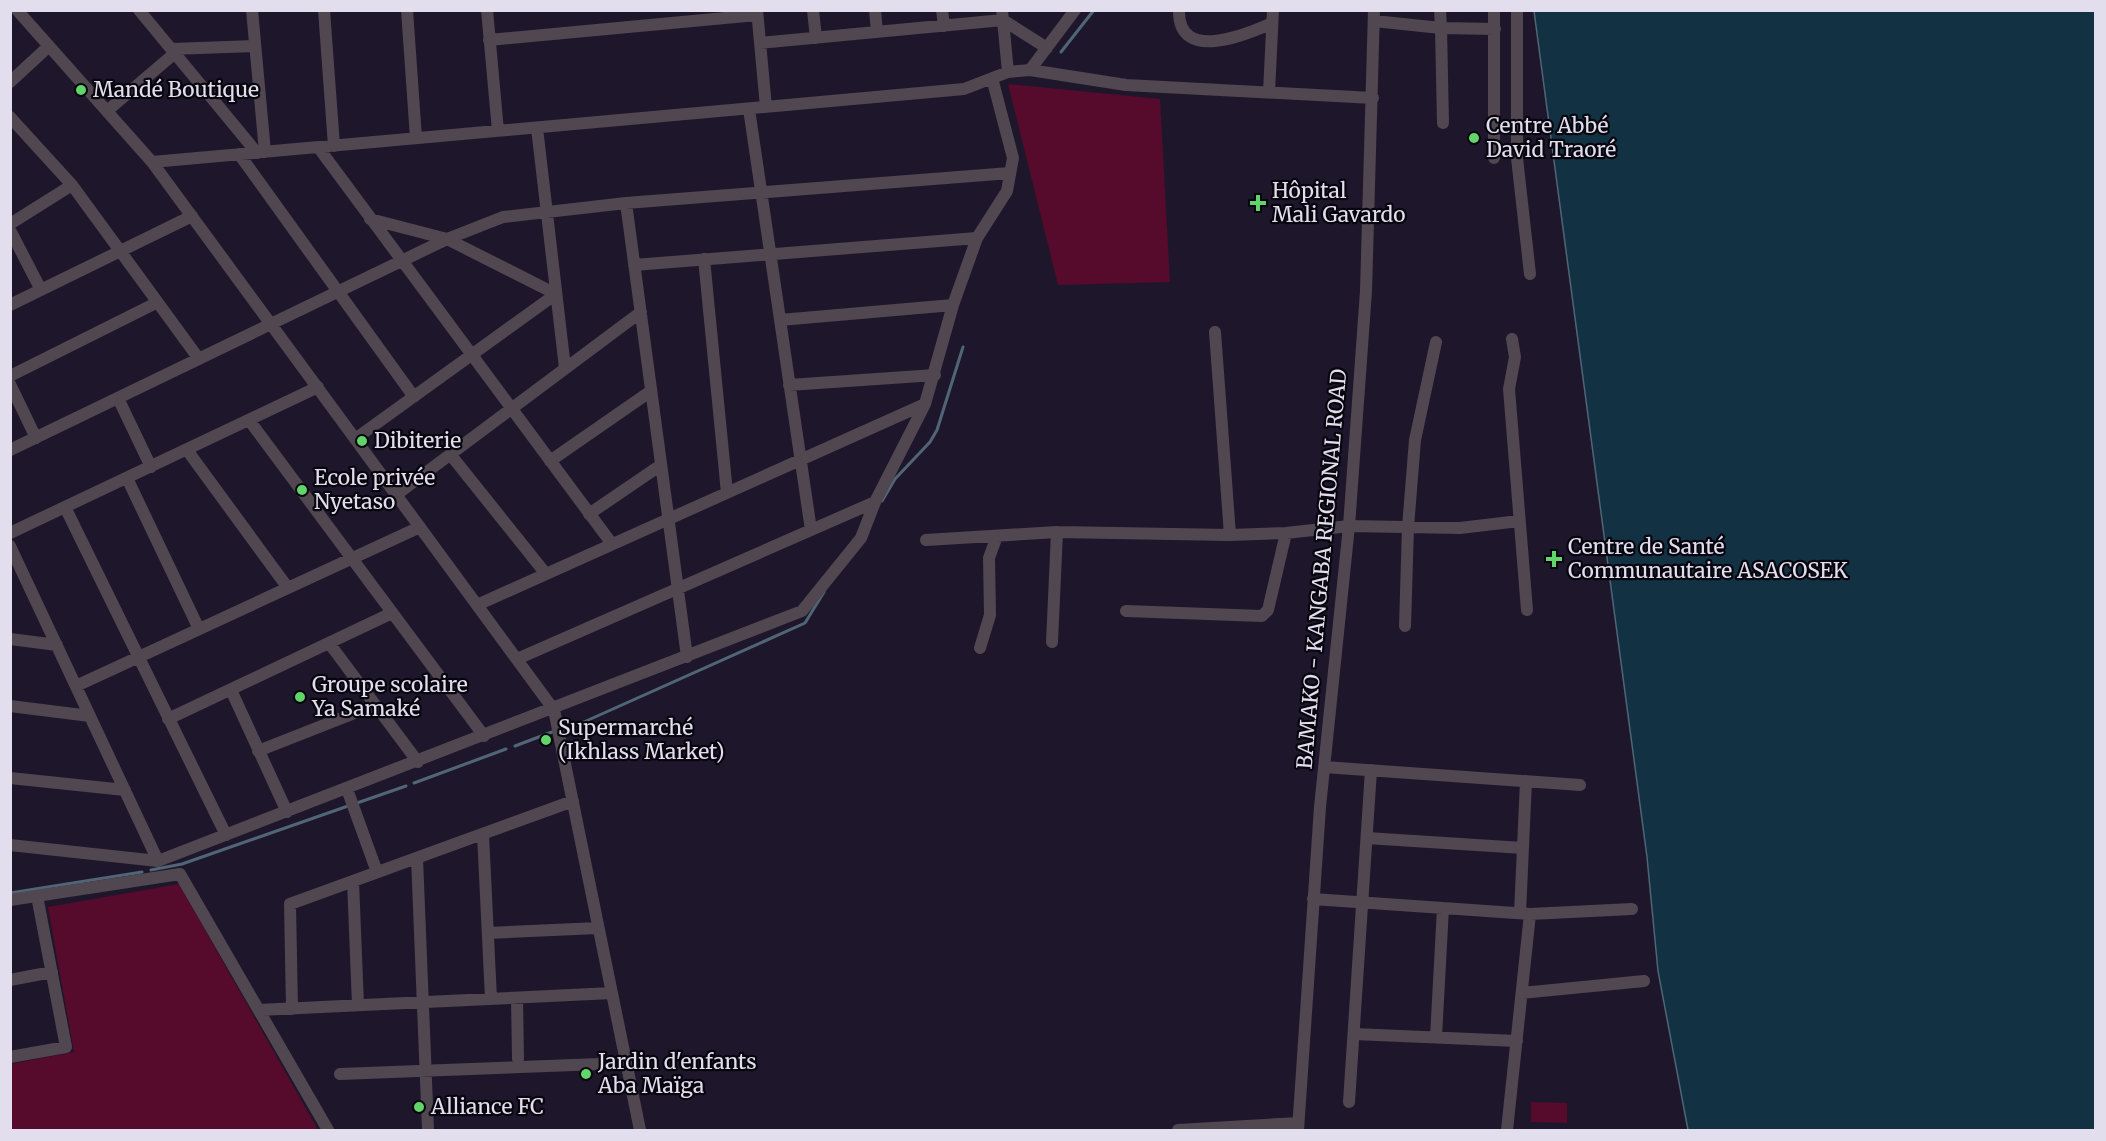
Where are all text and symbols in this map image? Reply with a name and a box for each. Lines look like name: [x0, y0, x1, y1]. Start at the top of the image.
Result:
place label: Mandé Boutique: [93, 76, 259, 103]
marker: Mandé Boutique: [74, 83, 88, 97]
place label: Centre Abbé David Traoré: [1486, 112, 1616, 163]
marker: Centre Abbé David Traoré: [1467, 131, 1481, 145]
place label: Hôpital Mali Gavardo: [1272, 177, 1406, 228]
marker: Hôpital Mali Gavardo: [1249, 194, 1267, 212]
street label: BAMAKO - KANGABA REGIONAL ROAD: [1291, 367, 1352, 770]
place label: Dibiterie: [374, 427, 461, 454]
marker: Dibiterie: [355, 434, 369, 448]
place label: Ecole privée Nyetaso: [314, 464, 435, 515]
marker: Ecole privée Nyetaso: [295, 483, 309, 497]
place label: Centre de Santé Communautaire ASACOSEK: [1568, 533, 1849, 584]
marker: Centre de Santé Communautaire ASACOSEK: [1545, 550, 1563, 568]
place label: Groupe scolaire Ya Samaké: [311, 671, 468, 722]
marker: Groupe scolaire Ya Samaké: [293, 690, 307, 704]
place label: Supermarché (Ikhlass Market): [558, 714, 724, 765]
marker: Supermarché (Ikhlass Market): [539, 733, 553, 747]
place label: Jardin d'enfants Aba Maïga: [597, 1048, 757, 1099]
marker: Jardin d'enfants Aba Maïga: [579, 1067, 593, 1081]
place label: Alliance FC: [430, 1093, 544, 1120]
marker: Alliance FC: [412, 1100, 426, 1114]

